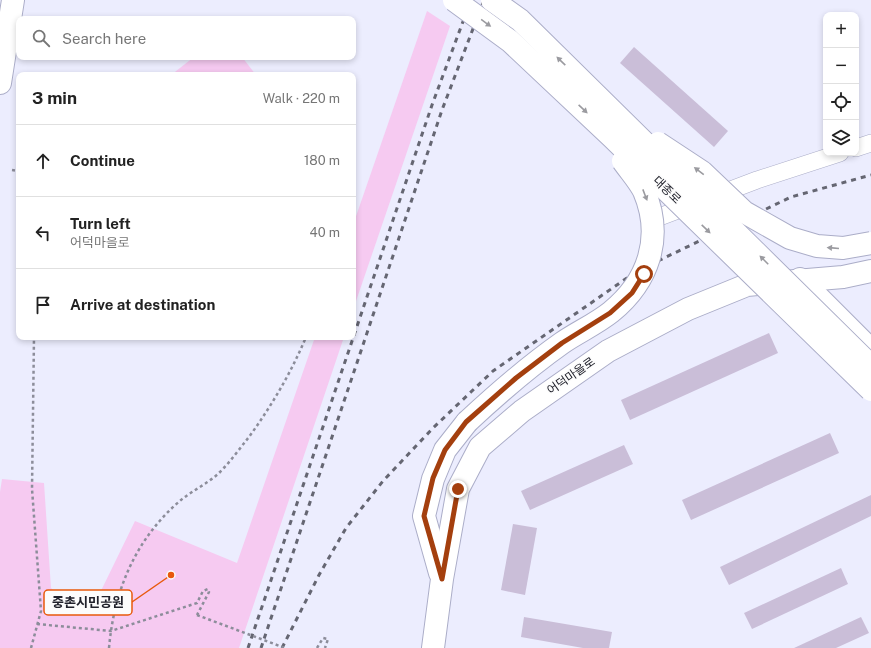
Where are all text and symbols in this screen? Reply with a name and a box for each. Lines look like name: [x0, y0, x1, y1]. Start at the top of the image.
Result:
map controls: [823, 12, 859, 156]
button: +: [823, 12, 859, 48]
search box: [16, 16, 356, 60]
one-way arrow: [480, 19, 491, 27]
icon: search: [30, 27, 52, 49]
text: Search here: [62, 30, 146, 47]
button: −: [823, 48, 859, 84]
one-way arrow: [556, 56, 566, 66]
button: locate: [823, 84, 859, 120]
text: 3 min: [32, 88, 77, 108]
text: Walk · 220 m: [263, 91, 340, 106]
one-way arrow: [578, 105, 588, 114]
button: layers: [823, 120, 859, 156]
icon: ahead: [32, 150, 54, 172]
text: Continue: [70, 152, 135, 169]
text: 180 m: [304, 153, 340, 168]
one-way arrow: [694, 167, 704, 175]
street label: 대종로: [650, 173, 684, 207]
one-way arrow: [642, 189, 648, 201]
text: Turn left: [70, 215, 131, 232]
icon: left: [32, 222, 54, 244]
one-way arrow: [701, 224, 711, 234]
text: 40 m: [309, 225, 340, 240]
text: 어덕마을로: [70, 235, 130, 250]
one-way arrow: [827, 244, 839, 251]
one-way arrow: [759, 256, 768, 265]
route start: [635, 265, 653, 283]
icon: arrive: [32, 294, 54, 316]
text: Arrive at destination: [70, 296, 215, 313]
street label: 어덕마을로: [544, 354, 598, 398]
route end: [449, 480, 467, 498]
callout: 중촌시민공원: [44, 590, 132, 615]
text: 중촌시민공원: [52, 595, 124, 610]

